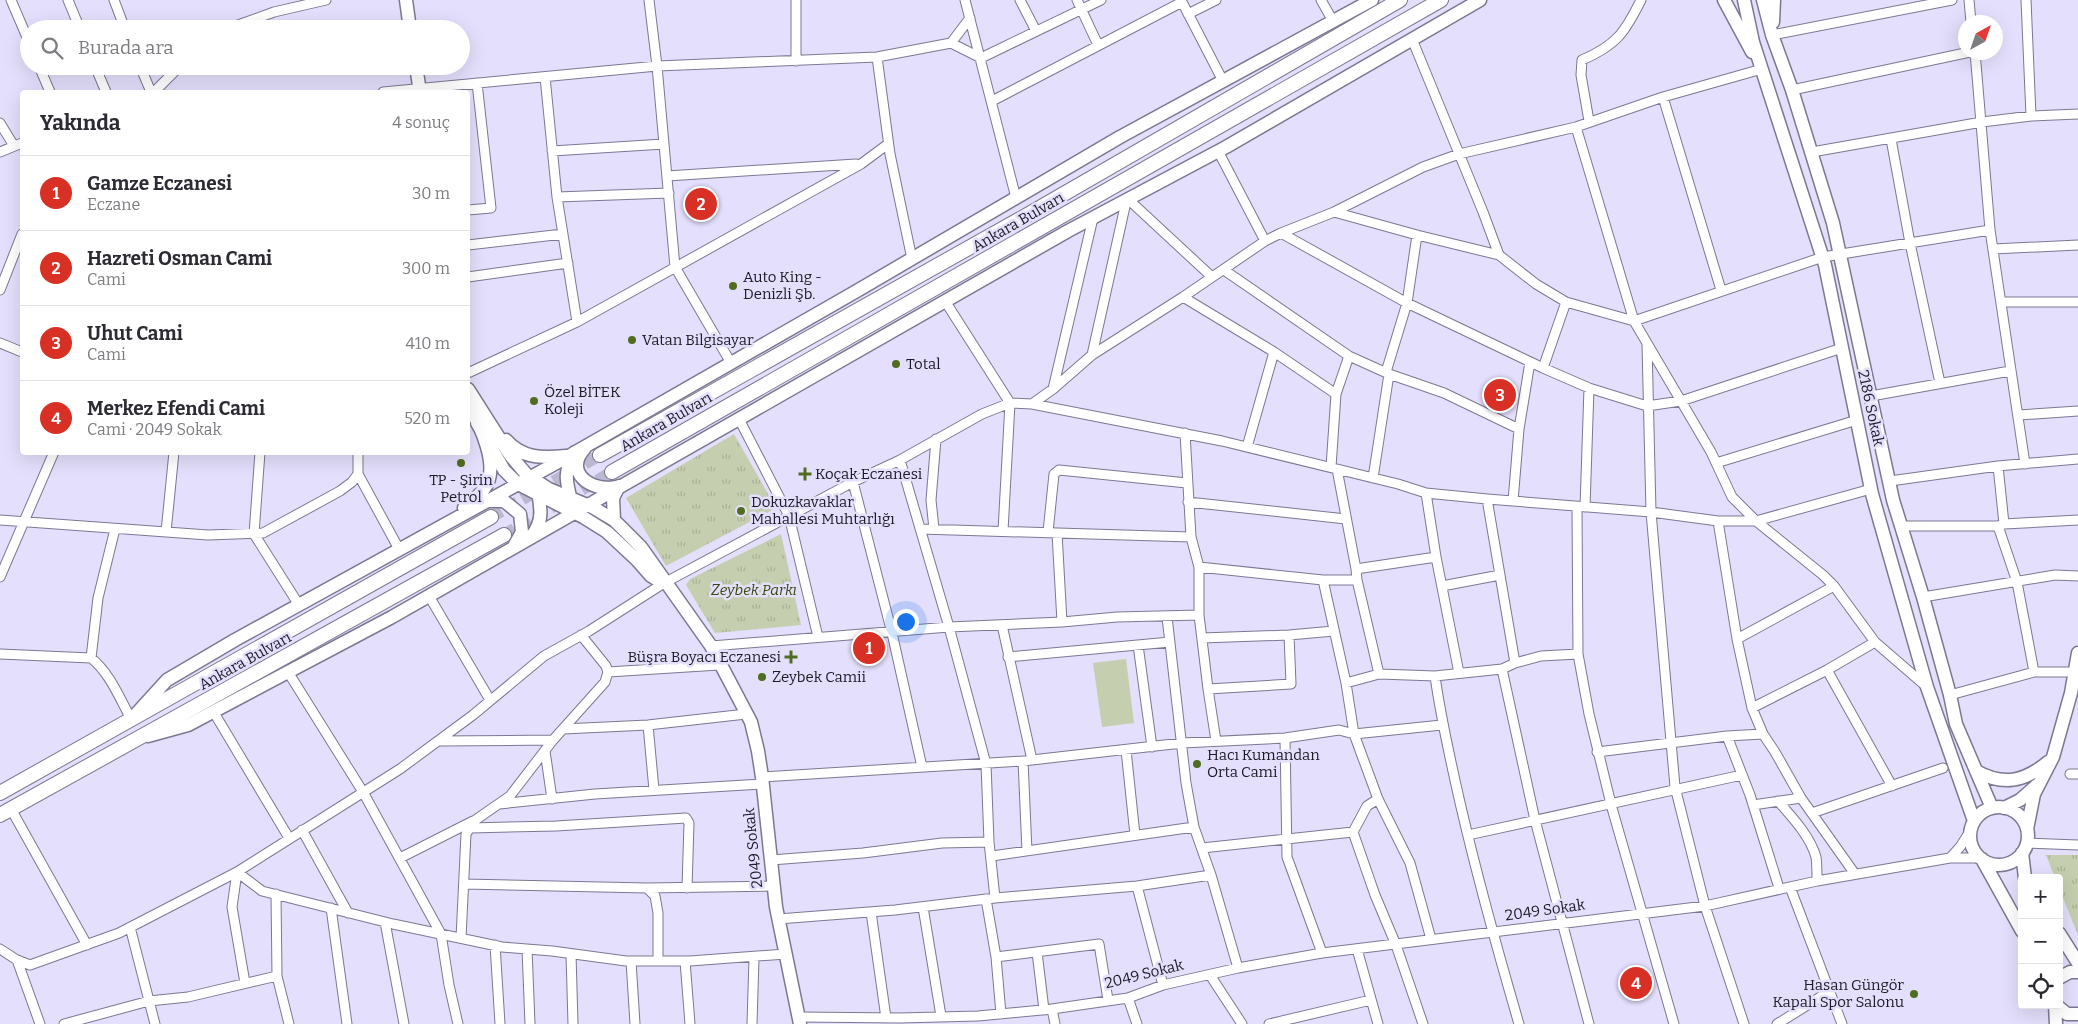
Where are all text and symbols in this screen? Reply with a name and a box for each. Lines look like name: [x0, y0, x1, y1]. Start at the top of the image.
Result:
north arrow: [1958, 15, 2003, 60]
search box: [20, 20, 470, 75]
icon: search: [38, 34, 66, 62]
text: Burada ara: [78, 36, 174, 59]
text: Yakında: [40, 110, 121, 136]
text: 4 sonuç: [392, 113, 450, 132]
text: Gamze Eczanesi: [87, 172, 232, 195]
text: 1: [53, 184, 59, 203]
text: 30 m: [412, 184, 450, 203]
pin: 2: [685, 185, 717, 223]
street label: Ankara Bulvarı: [969, 188, 1068, 256]
text: Eczane: [87, 195, 140, 214]
text: Hazreti Osman Cami: [87, 247, 272, 270]
text: 2: [51, 259, 61, 278]
text: 300 m: [402, 259, 450, 278]
place label: Auto King - Denizli Şb.: [743, 268, 822, 303]
text: Cami: [87, 270, 126, 289]
marker: Auto King - Denizli Şb.: [727, 280, 739, 292]
text: Uhut Cami: [87, 322, 183, 345]
place label: Vatan Bilgisayar: [642, 331, 754, 349]
text: 3: [51, 334, 61, 353]
text: 410 m: [405, 334, 450, 353]
marker: Vatan Bilgisayar: [626, 334, 638, 346]
text: Cami: [87, 345, 126, 364]
place label: Total: [906, 355, 940, 373]
marker: Total: [890, 358, 902, 370]
street label: 2186 Sokak: [1854, 368, 1888, 448]
pin: 3: [1484, 376, 1516, 414]
place label: Özel BİTEK Koleji: [544, 383, 621, 418]
street label: Ankara Bulvarı: [617, 388, 716, 456]
marker: Özel BİTEK Koleji: [528, 395, 540, 407]
text: Merkez Efendi Cami: [87, 397, 265, 420]
text: 4: [51, 409, 61, 428]
text: 520 m: [404, 409, 450, 428]
text: Cami · 2049 Sokak: [87, 420, 221, 439]
marker: TP - Şirin Petrol: [455, 457, 467, 469]
place label: Koçak Eczanesi: [815, 465, 923, 483]
marker: Koçak Eczanesi: [799, 468, 811, 480]
place label: TP - Şirin Petrol: [429, 471, 493, 506]
place label: Dokuzkavaklar Mahallesi Muhtarlığı: [751, 493, 895, 528]
marker: Dokuzkavaklar Mahallesi Muhtarlığı: [735, 505, 747, 517]
park label: Zeybek Parkı: [711, 581, 797, 599]
your location: [893, 609, 919, 635]
street label: Ankara Bulvarı: [196, 628, 295, 694]
pin: 1: [853, 629, 885, 667]
place label: Büşra Boyacı Eczanesi: [627, 648, 782, 666]
marker: Büşra Boyacı Eczanesi: [785, 651, 797, 663]
place label: Zeybek Camii: [772, 668, 867, 686]
marker: Zeybek Camii: [756, 671, 768, 683]
place label: Hacı Kumandan Orta Cami: [1207, 746, 1320, 781]
marker: Hacı Kumandan Orta Cami: [1191, 758, 1203, 770]
street label: 2049 Sokak: [740, 807, 766, 889]
map controls: [2018, 874, 2063, 1009]
button: +: [2018, 874, 2063, 919]
street label: 2049 Sokak: [1504, 895, 1587, 925]
button: −: [2018, 919, 2063, 964]
street label: 2049 Sokak: [1103, 955, 1186, 992]
pin: 4: [1620, 964, 1652, 1002]
button: locate: [2018, 964, 2063, 1009]
place label: Hasan Güngör Kapalı Spor Salonu: [1773, 976, 1904, 1011]
marker: Hasan Güngör Kapalı Spor Salonu: [1908, 988, 1920, 1000]

